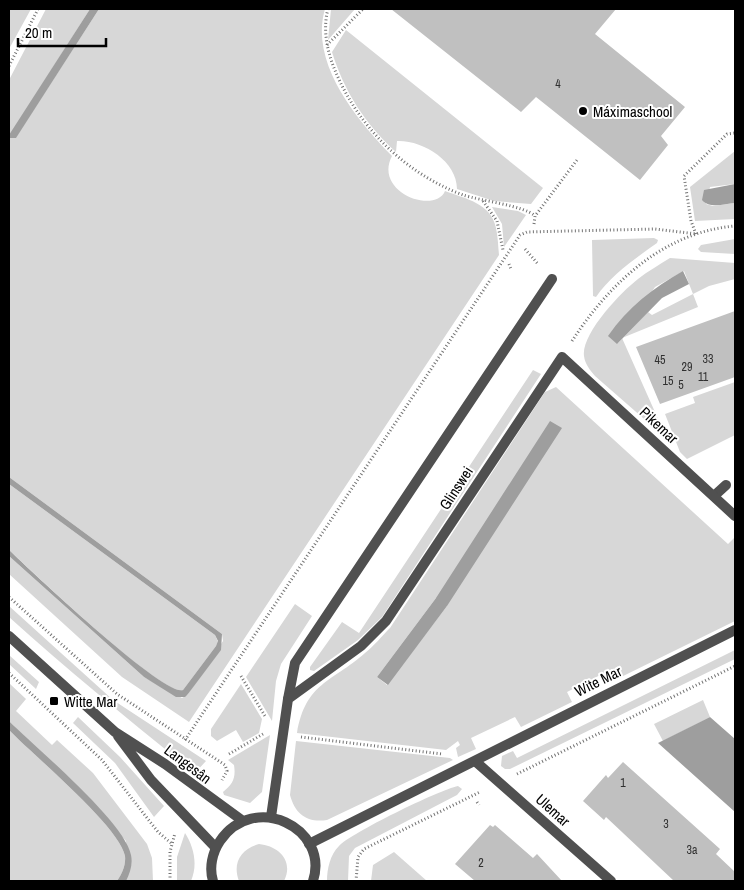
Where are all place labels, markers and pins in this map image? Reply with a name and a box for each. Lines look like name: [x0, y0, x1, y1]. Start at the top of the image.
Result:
place label: Máximaschool: [593, 101, 672, 122]
marker: Máximaschool: [577, 105, 589, 117]
place label: Witte Mar: [64, 691, 117, 712]
marker: Witte Mar: [48, 695, 60, 707]

